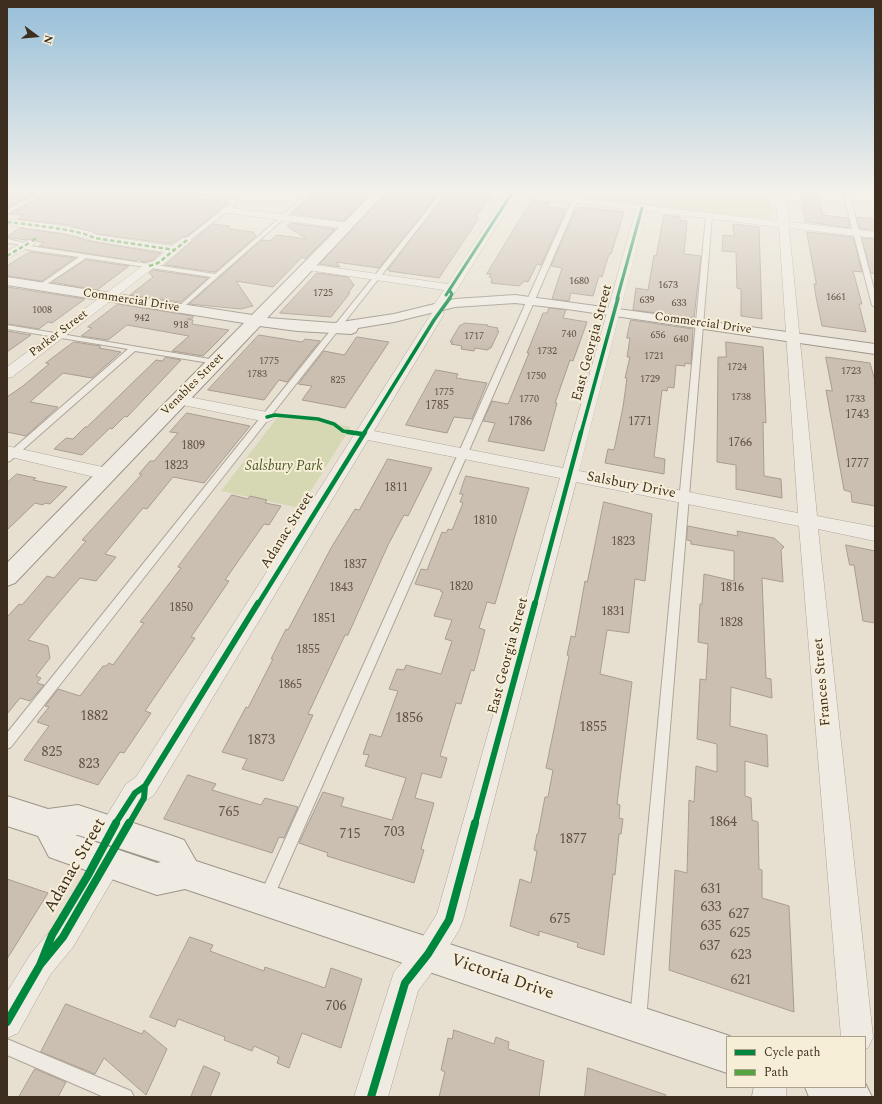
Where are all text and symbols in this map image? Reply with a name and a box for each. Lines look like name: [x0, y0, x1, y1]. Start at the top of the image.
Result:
north arrow: [16, 16, 56, 56]
text: N: [39, 33, 57, 46]
house number: 1680: [569, 276, 589, 288]
house number: 1673: [658, 280, 678, 292]
street label: East Georgia Street: [569, 283, 617, 403]
street label: Commercial Drive: [82, 286, 180, 316]
house number: 1725: [313, 288, 333, 300]
house number: 1661: [826, 292, 846, 304]
house number: 639: [640, 295, 654, 307]
house number: 633: [672, 298, 686, 310]
house number: 1008: [32, 305, 52, 317]
street label: Parker Street: [27, 307, 91, 361]
street label: Commercial Drive: [654, 310, 752, 338]
house number: 942: [135, 313, 149, 325]
house number: 918: [174, 320, 188, 332]
house number: 740: [562, 329, 576, 341]
house number: 656: [651, 330, 665, 342]
house number: 1717: [464, 331, 484, 343]
house number: 640: [674, 334, 688, 346]
house number: 1732: [537, 346, 557, 358]
street label: Venables Street: [159, 351, 227, 419]
house number: 1721: [644, 351, 664, 363]
house number: 1775: [259, 356, 279, 368]
house number: 1724: [727, 362, 747, 374]
house number: 1723: [841, 366, 861, 378]
house number: 1783: [247, 369, 267, 381]
house number: 1750: [526, 371, 546, 383]
house number: 1729: [640, 374, 660, 386]
house number: 825: [331, 375, 345, 387]
house number: 1775: [434, 387, 454, 399]
house number: 1738: [731, 392, 751, 404]
house number: 1770: [519, 394, 539, 406]
house number: 1733: [845, 394, 865, 406]
house number: 1785: [425, 400, 449, 414]
house number: 1743: [845, 409, 869, 423]
house number: 1786: [508, 416, 532, 430]
house number: 1771: [628, 416, 652, 430]
house number: 1766: [728, 437, 752, 451]
house number: 1809: [181, 440, 205, 454]
house number: 1777: [845, 458, 869, 472]
park label: Salsbury Park: [245, 459, 323, 475]
house number: 1823: [164, 460, 188, 474]
street label: Salsbury Drive: [585, 469, 677, 503]
house number: 1811: [384, 482, 408, 496]
street label: Adanac Street: [258, 490, 318, 572]
house number: 1810: [473, 515, 497, 529]
house number: 1823: [611, 536, 635, 550]
house number: 1837: [343, 559, 367, 573]
house number: 1820: [449, 581, 473, 595]
house number: 1843: [329, 582, 353, 596]
house number: 1816: [720, 582, 744, 596]
street label: East Georgia Street: [485, 596, 533, 716]
house number: 1850: [169, 602, 193, 616]
house number: 1831: [601, 606, 625, 620]
house number: 1851: [312, 613, 336, 627]
house number: 1828: [719, 617, 743, 631]
street label: Frances Street: [811, 637, 835, 727]
house number: 1855: [296, 644, 320, 658]
house number: 1865: [278, 679, 302, 693]
house number: 1882: [80, 709, 108, 725]
house number: 1856: [395, 711, 423, 727]
house number: 1855: [579, 720, 607, 736]
house number: 1873: [247, 733, 275, 749]
house number: 825: [42, 745, 62, 761]
house number: 823: [79, 757, 99, 773]
house number: 765: [219, 805, 239, 821]
street label: Adanac Street: [41, 815, 111, 917]
house number: 1864: [709, 815, 737, 831]
house number: 703: [384, 825, 404, 841]
house number: 715: [340, 827, 360, 843]
house number: 1877: [559, 832, 587, 848]
house number: 631: [701, 882, 721, 898]
house number: 633: [701, 900, 721, 916]
house number: 627: [729, 907, 749, 923]
house number: 675: [550, 912, 570, 928]
house number: 635: [701, 919, 721, 935]
house number: 625: [730, 926, 750, 942]
house number: 637: [700, 939, 720, 955]
house number: 623: [731, 948, 751, 964]
street label: Victoria Drive: [448, 951, 556, 1005]
house number: 621: [731, 973, 751, 989]
house number: 706: [326, 999, 346, 1015]
legend: [726, 1036, 866, 1088]
text: Cycle path: [764, 1043, 821, 1062]
text: Path: [764, 1063, 789, 1082]

